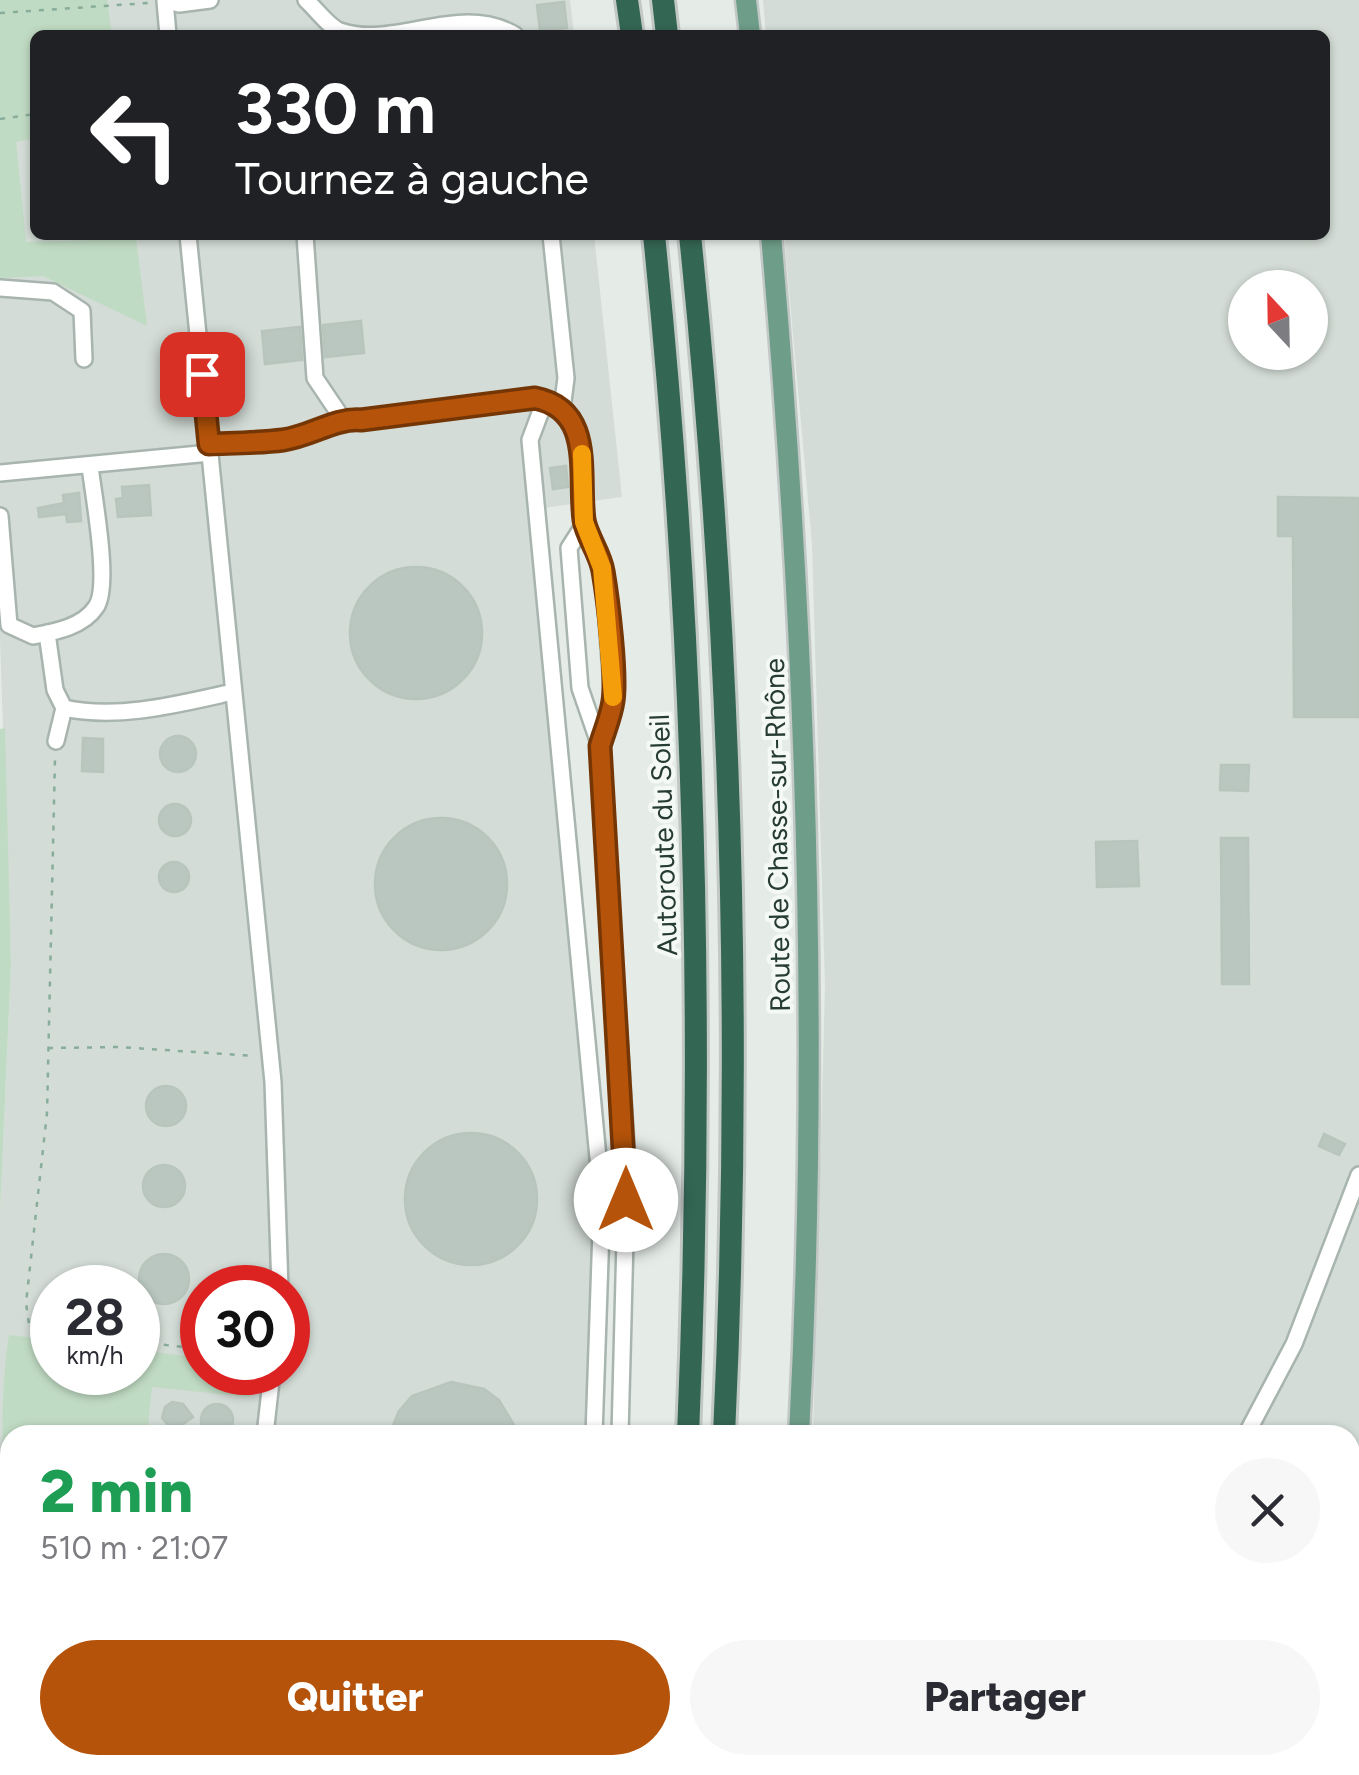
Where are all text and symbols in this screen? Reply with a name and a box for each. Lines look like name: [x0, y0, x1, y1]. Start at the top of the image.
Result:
text: 330 m: [235, 66, 436, 151]
icon: left: [70, 70, 200, 200]
text: Tournez à gauche: [235, 151, 589, 205]
north arrow: [1228, 270, 1328, 370]
map controls: [1228, 270, 1328, 370]
pin: [160, 332, 245, 417]
icon: arrive: [175, 347, 230, 402]
street label: Route de Chasse-sur-Rhône: [757, 658, 797, 1012]
street label: Autoroute du Soleil: [642, 714, 684, 956]
position arrow: [574, 1148, 678, 1252]
speed limit sign: 30: [180, 1265, 310, 1395]
text: 28: [65, 1287, 125, 1348]
text: km/h: [66, 1340, 124, 1370]
text: 2 min: [40, 1455, 193, 1527]
button: close: [1215, 1458, 1320, 1563]
text: 510 m · 21:07: [40, 1529, 228, 1567]
button: Quitter: [40, 1640, 670, 1755]
button: Partager: [690, 1640, 1320, 1755]

